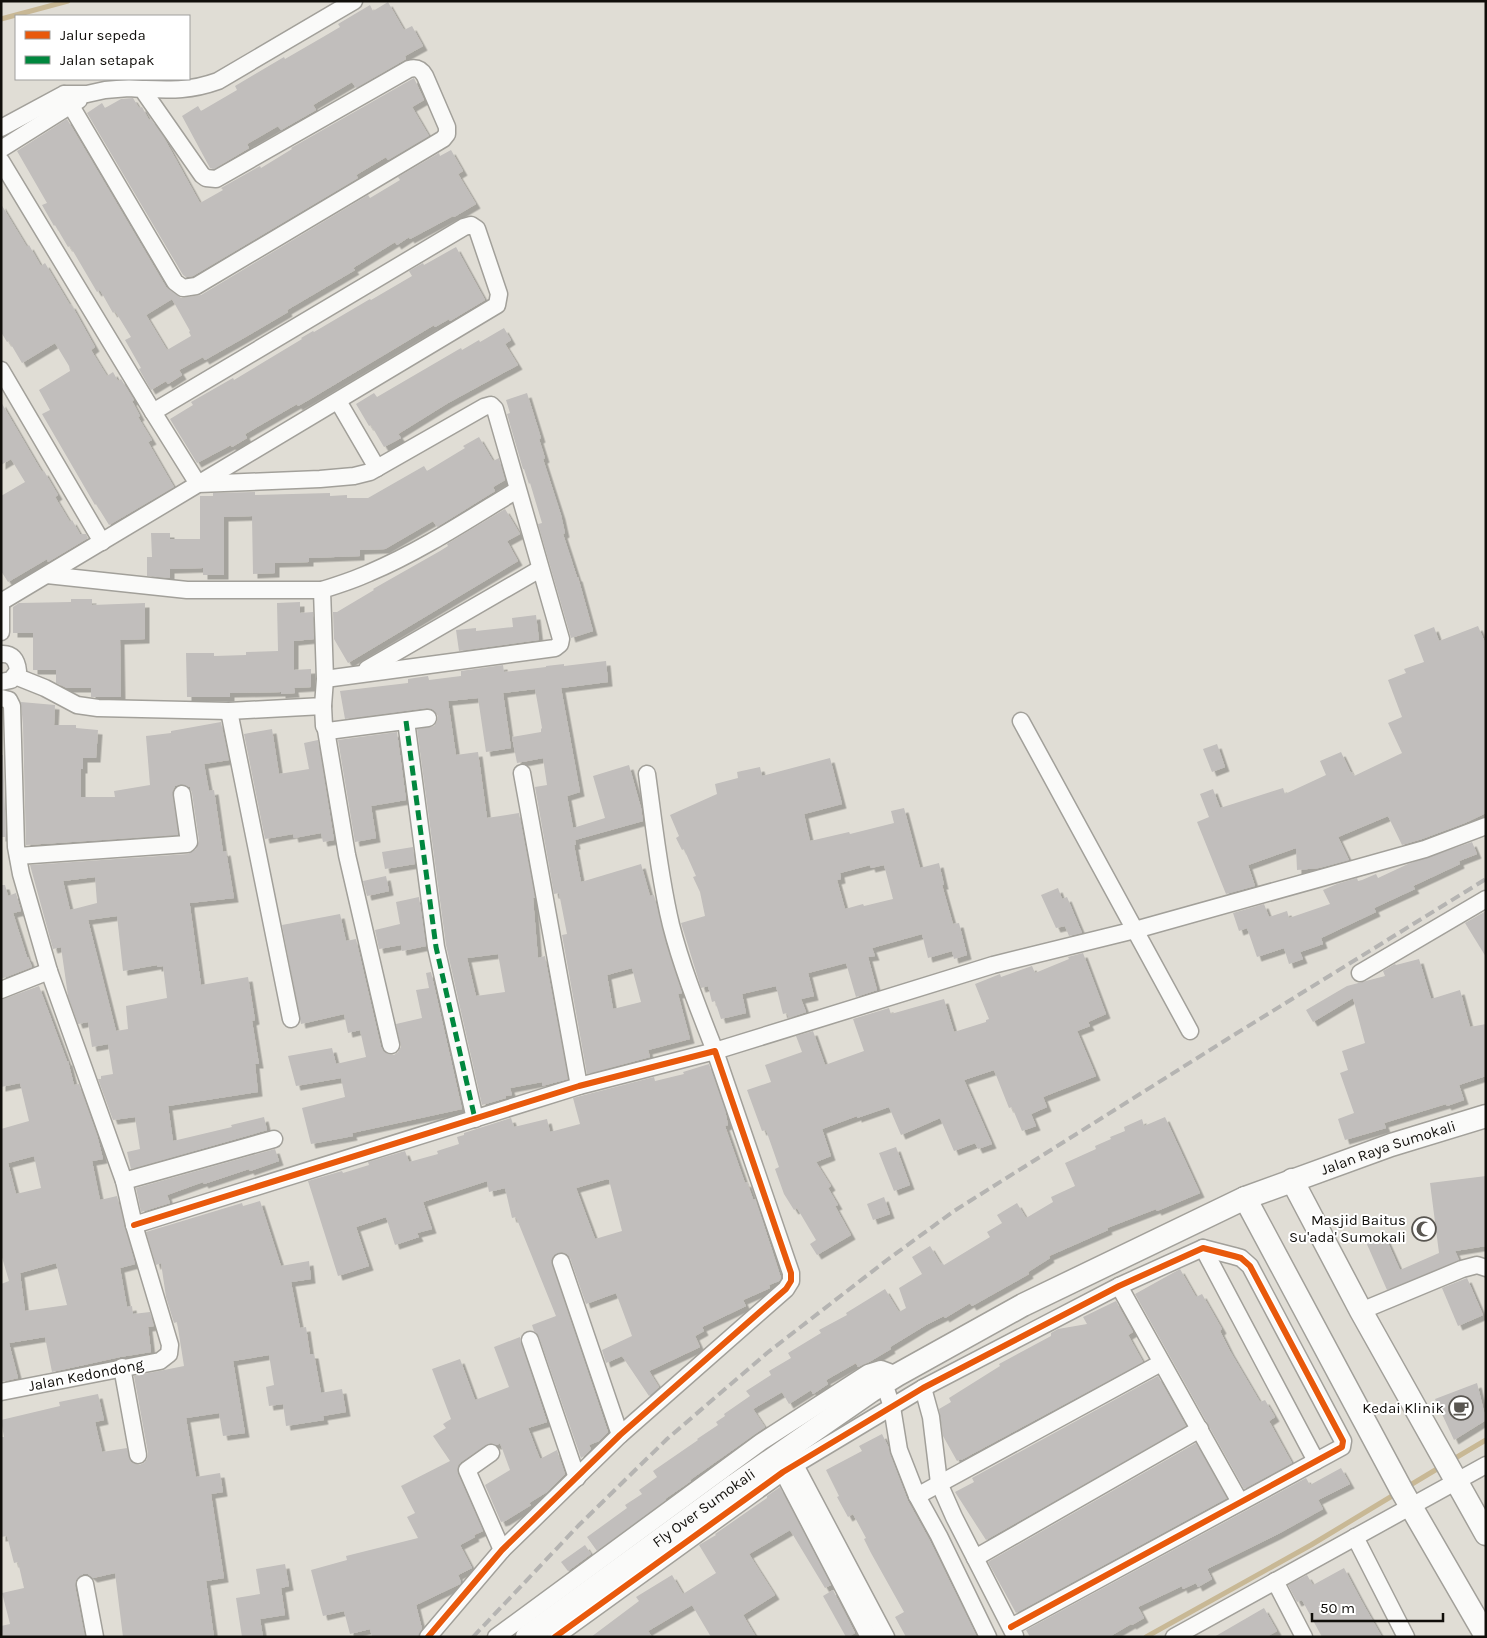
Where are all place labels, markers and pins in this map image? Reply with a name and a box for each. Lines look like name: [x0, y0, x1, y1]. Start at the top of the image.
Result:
place label: Masjid Baitus Su'ada' Sumokali: [1289, 1211, 1406, 1246]
mosque icon: Masjid Baitus Su'ada' Sumokali: [1411, 1216, 1437, 1242]
cafe icon: Kedai Klinik: [1448, 1395, 1474, 1421]
place label: Kedai Klinik: [1362, 1399, 1444, 1417]

